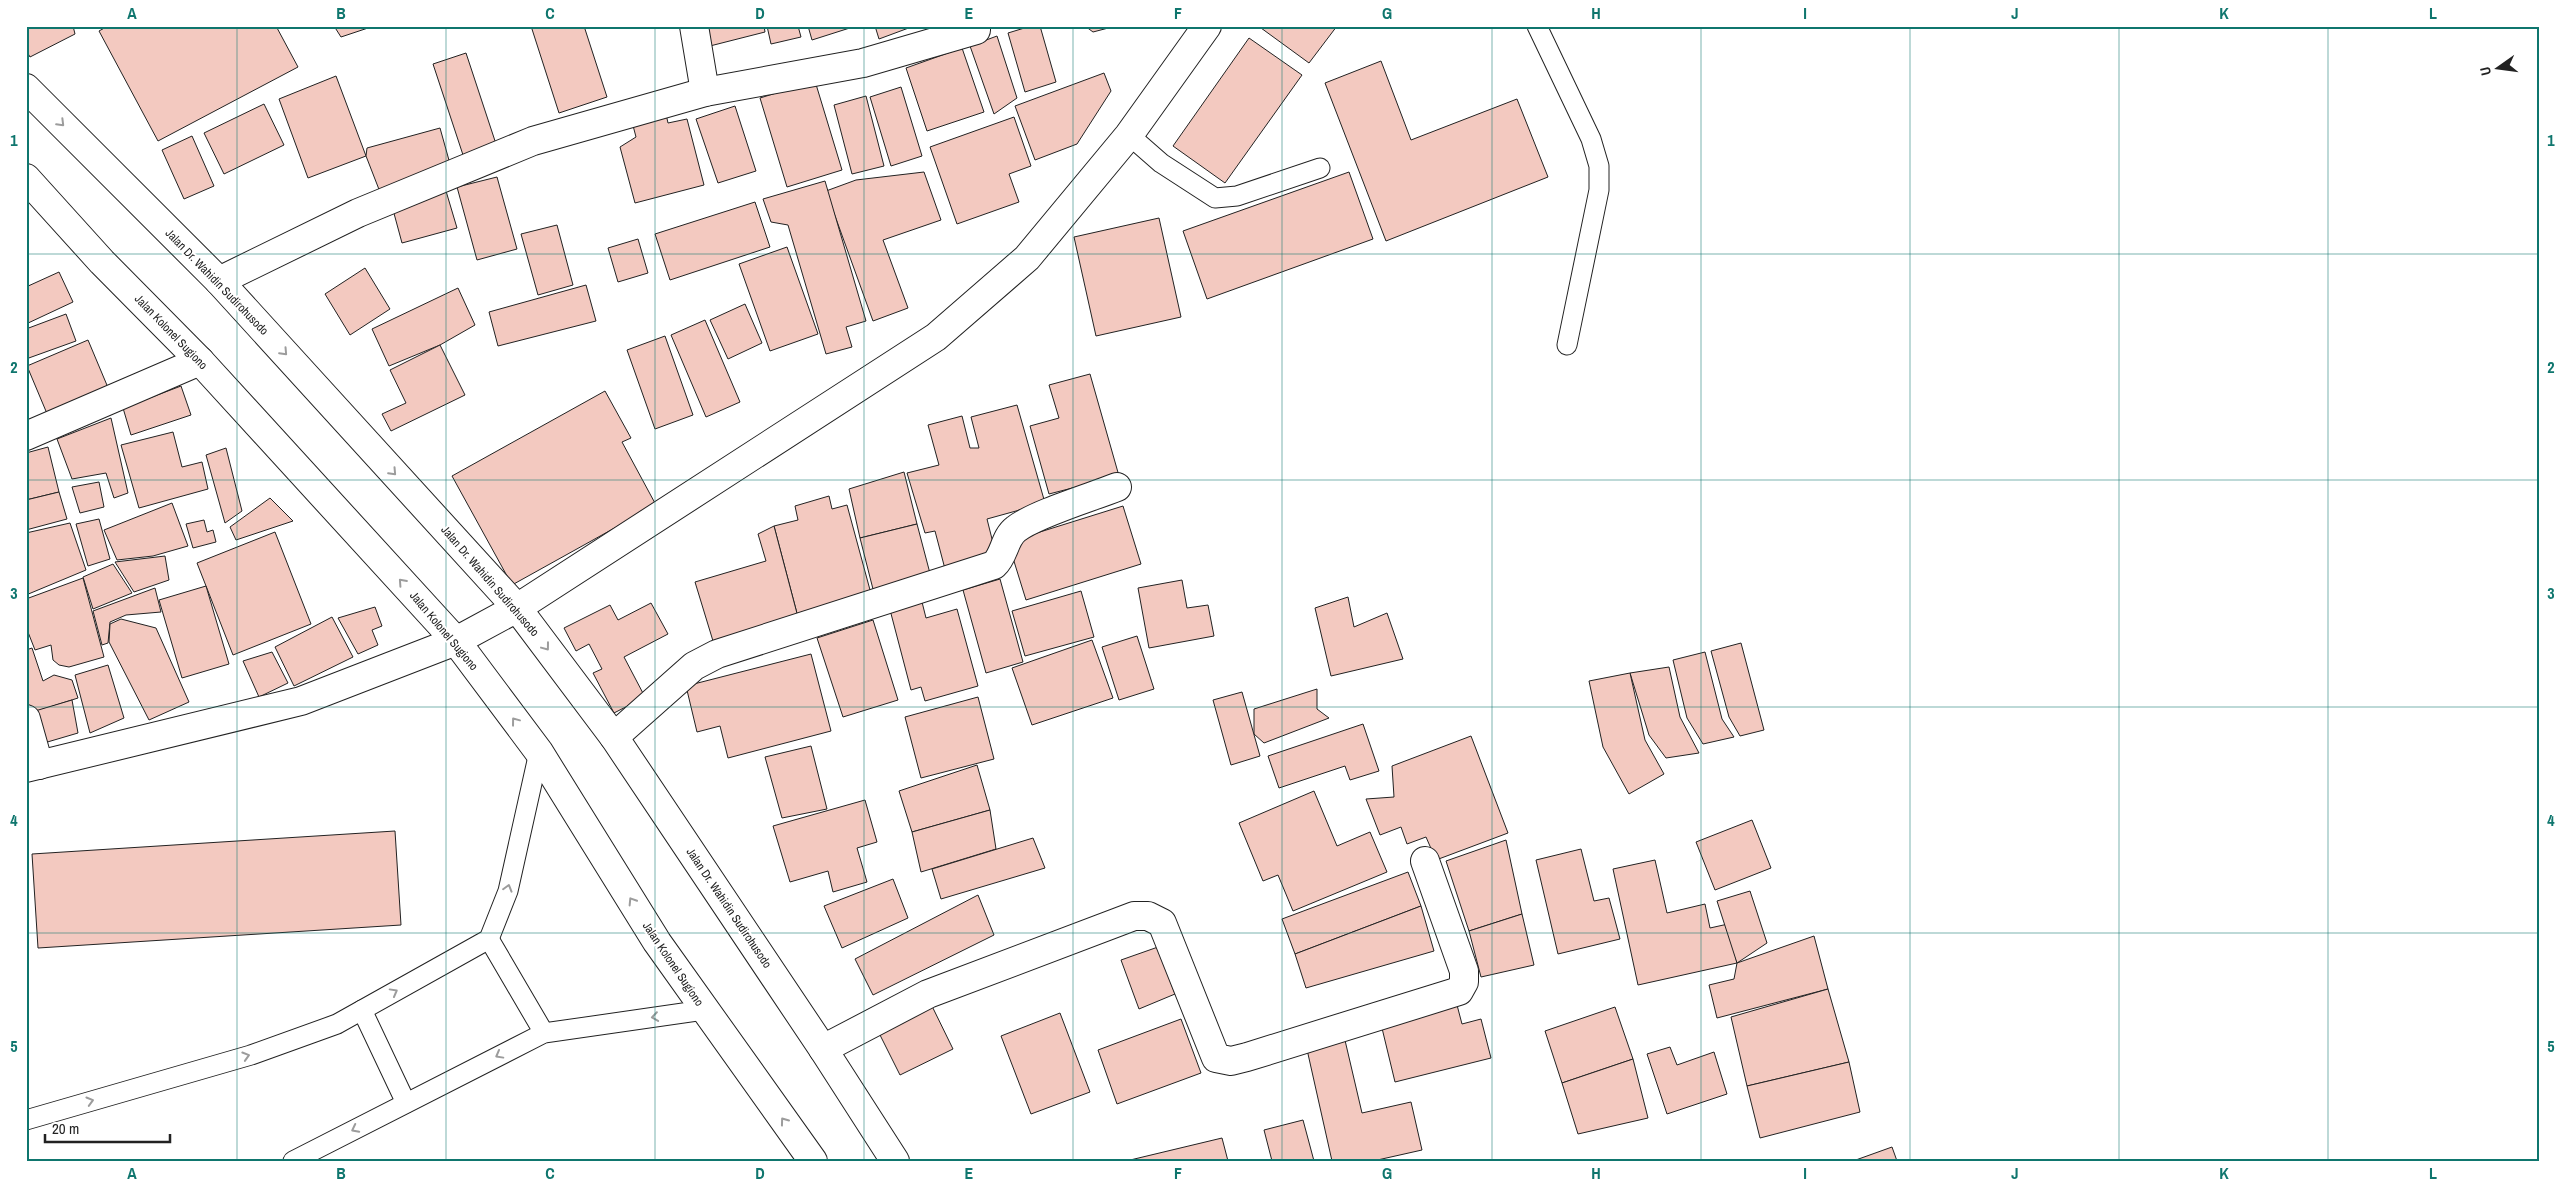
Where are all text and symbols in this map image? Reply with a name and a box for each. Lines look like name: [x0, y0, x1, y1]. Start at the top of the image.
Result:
text: A: [127, 2, 137, 24]
text: B: [336, 2, 346, 24]
text: C: [545, 2, 555, 24]
text: D: [755, 2, 765, 24]
text: E: [965, 2, 974, 24]
text: F: [1174, 2, 1182, 24]
text: G: [1382, 2, 1392, 24]
text: H: [1591, 2, 1601, 24]
text: I: [1803, 2, 1807, 24]
text: J: [2011, 2, 2019, 24]
text: K: [2219, 2, 2229, 24]
text: L: [2429, 2, 2437, 24]
north arrow: [2472, 42, 2522, 92]
text: U: [2476, 65, 2495, 77]
one-way arrow: [55, 117, 64, 126]
text: 1: [10, 129, 18, 151]
text: 1: [2547, 129, 2555, 151]
street label: Jalan Dr. Wahidin Sudirohusodo: [162, 225, 272, 339]
street label: Jalan Kolonel Sugiono: [131, 291, 211, 373]
one-way arrow: [278, 347, 287, 356]
text: 2: [10, 356, 18, 378]
text: 2: [2547, 356, 2555, 378]
one-way arrow: [388, 466, 397, 475]
street label: Jalan Dr. Wahidin Sudirohusodo: [437, 522, 543, 640]
one-way arrow: [399, 578, 408, 587]
text: 3: [10, 582, 18, 604]
text: 3: [2547, 582, 2555, 604]
street label: Jalan Kolonel Sugiono: [406, 588, 482, 674]
one-way arrow: [541, 641, 549, 650]
one-way arrow: [513, 718, 521, 727]
text: 4: [10, 809, 18, 831]
text: 4: [2547, 809, 2555, 831]
street label: Jalan Dr. Wahidin Sudirohusodo: [683, 845, 775, 971]
one-way arrow: [502, 884, 513, 892]
one-way arrow: [629, 898, 638, 907]
street label: Jalan Kolonel Sugiono: [639, 919, 707, 1009]
one-way arrow: [389, 988, 398, 998]
one-way arrow: [651, 1011, 659, 1022]
text: 5: [10, 1035, 18, 1057]
text: 5: [2547, 1035, 2555, 1057]
one-way arrow: [496, 1049, 505, 1059]
one-way arrow: [241, 1052, 250, 1062]
one-way arrow: [85, 1097, 94, 1107]
scale bar: [45, 1112, 170, 1144]
one-way arrow: [781, 1117, 790, 1127]
text: 20 m: [52, 1118, 79, 1139]
one-way arrow: [351, 1123, 360, 1133]
text: A: [127, 1162, 137, 1184]
text: B: [336, 1162, 346, 1184]
text: C: [545, 1162, 555, 1184]
text: D: [755, 1162, 765, 1184]
text: E: [965, 1162, 974, 1184]
text: F: [1174, 1162, 1182, 1184]
text: G: [1382, 1162, 1392, 1184]
text: H: [1591, 1162, 1601, 1184]
text: I: [1803, 1162, 1807, 1184]
text: J: [2011, 1162, 2019, 1184]
text: K: [2219, 1162, 2229, 1184]
text: L: [2429, 1162, 2437, 1184]

